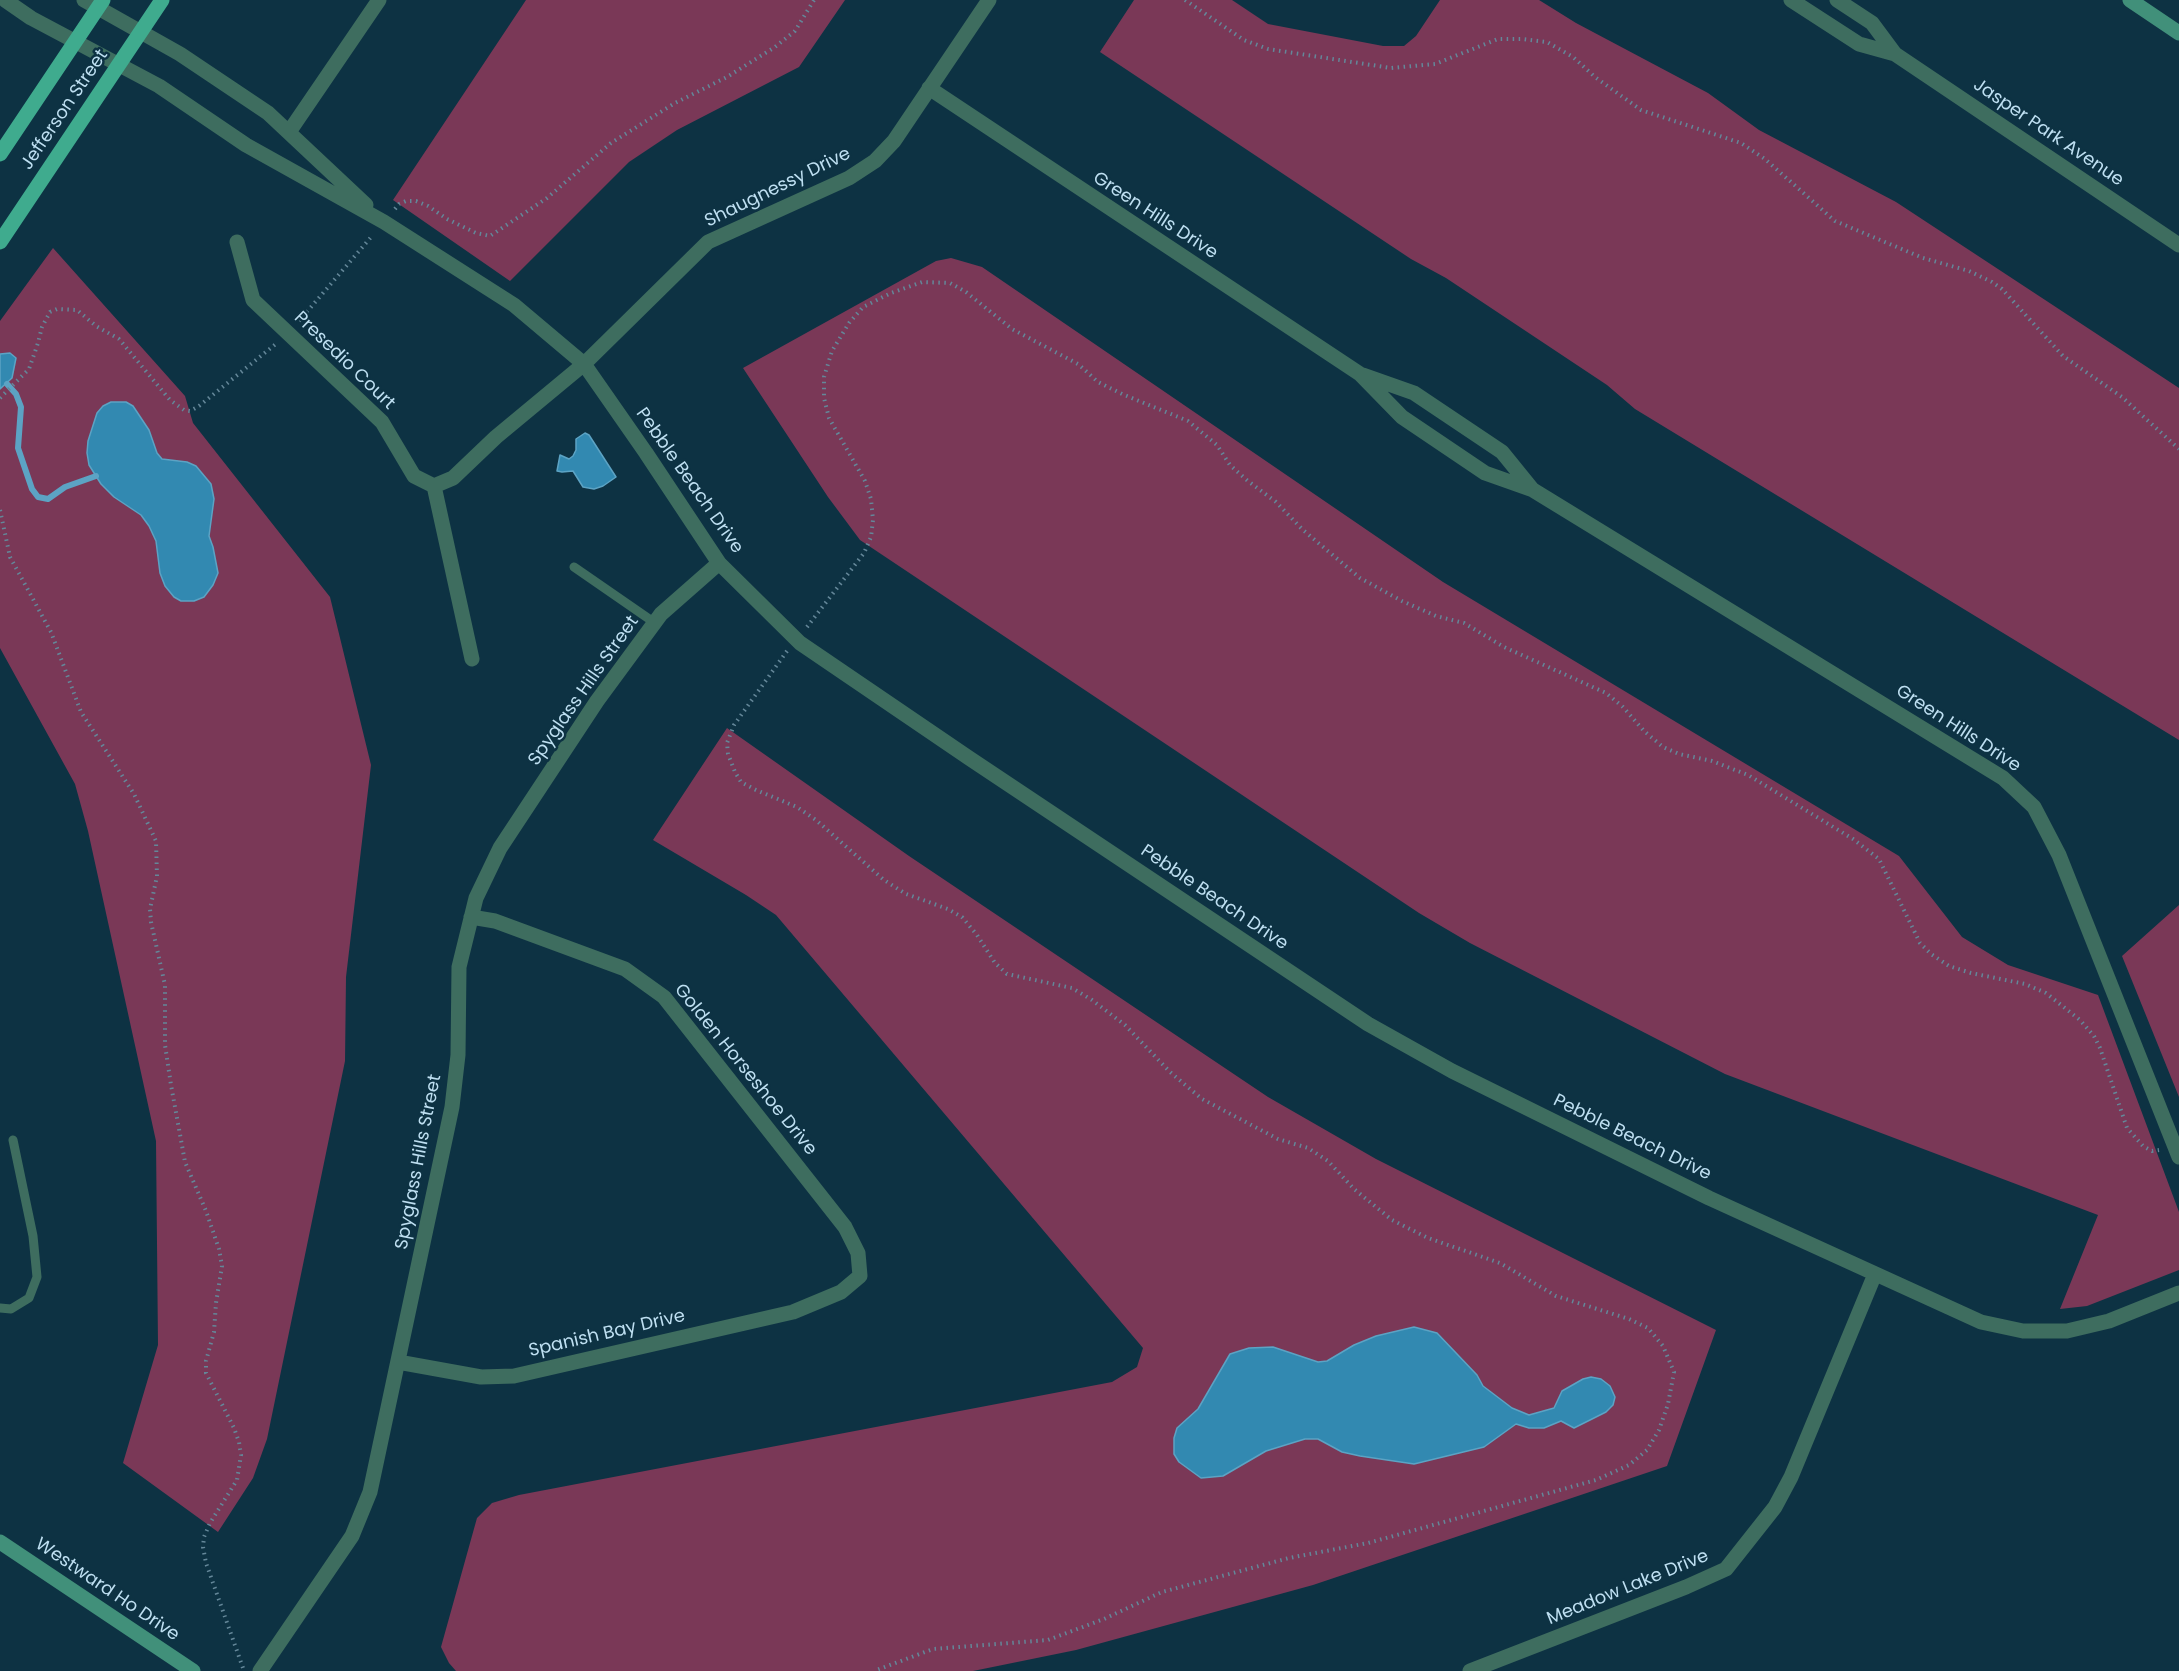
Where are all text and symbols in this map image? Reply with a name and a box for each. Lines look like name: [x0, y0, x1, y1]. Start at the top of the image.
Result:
street label: Jefferson Street: [17, 46, 113, 174]
street label: Jasper Park Avenue: [1969, 75, 2127, 191]
street label: Shaugnessy Drive: [702, 143, 854, 233]
street label: Green Hills Drive: [1089, 168, 1221, 264]
street label: Presedio Court: [289, 307, 399, 415]
street label: Pebble Beach Drive: [631, 404, 747, 558]
street label: Spyglass Hills Street: [524, 612, 644, 770]
street label: Green Hills Drive: [1892, 681, 2024, 777]
street label: Pebble Beach Drive: [1136, 841, 1292, 955]
street label: Golden Horseshoe Drive: [669, 980, 821, 1160]
street label: Spyglass Hills Street: [391, 1073, 447, 1251]
street label: Pebble Beach Drive: [1549, 1090, 1715, 1186]
street label: Spanish Bay Drive: [527, 1305, 687, 1363]
street label: Westward Ho Drive: [31, 1534, 183, 1646]
street label: Meadow Lake Drive: [1544, 1546, 1712, 1630]

